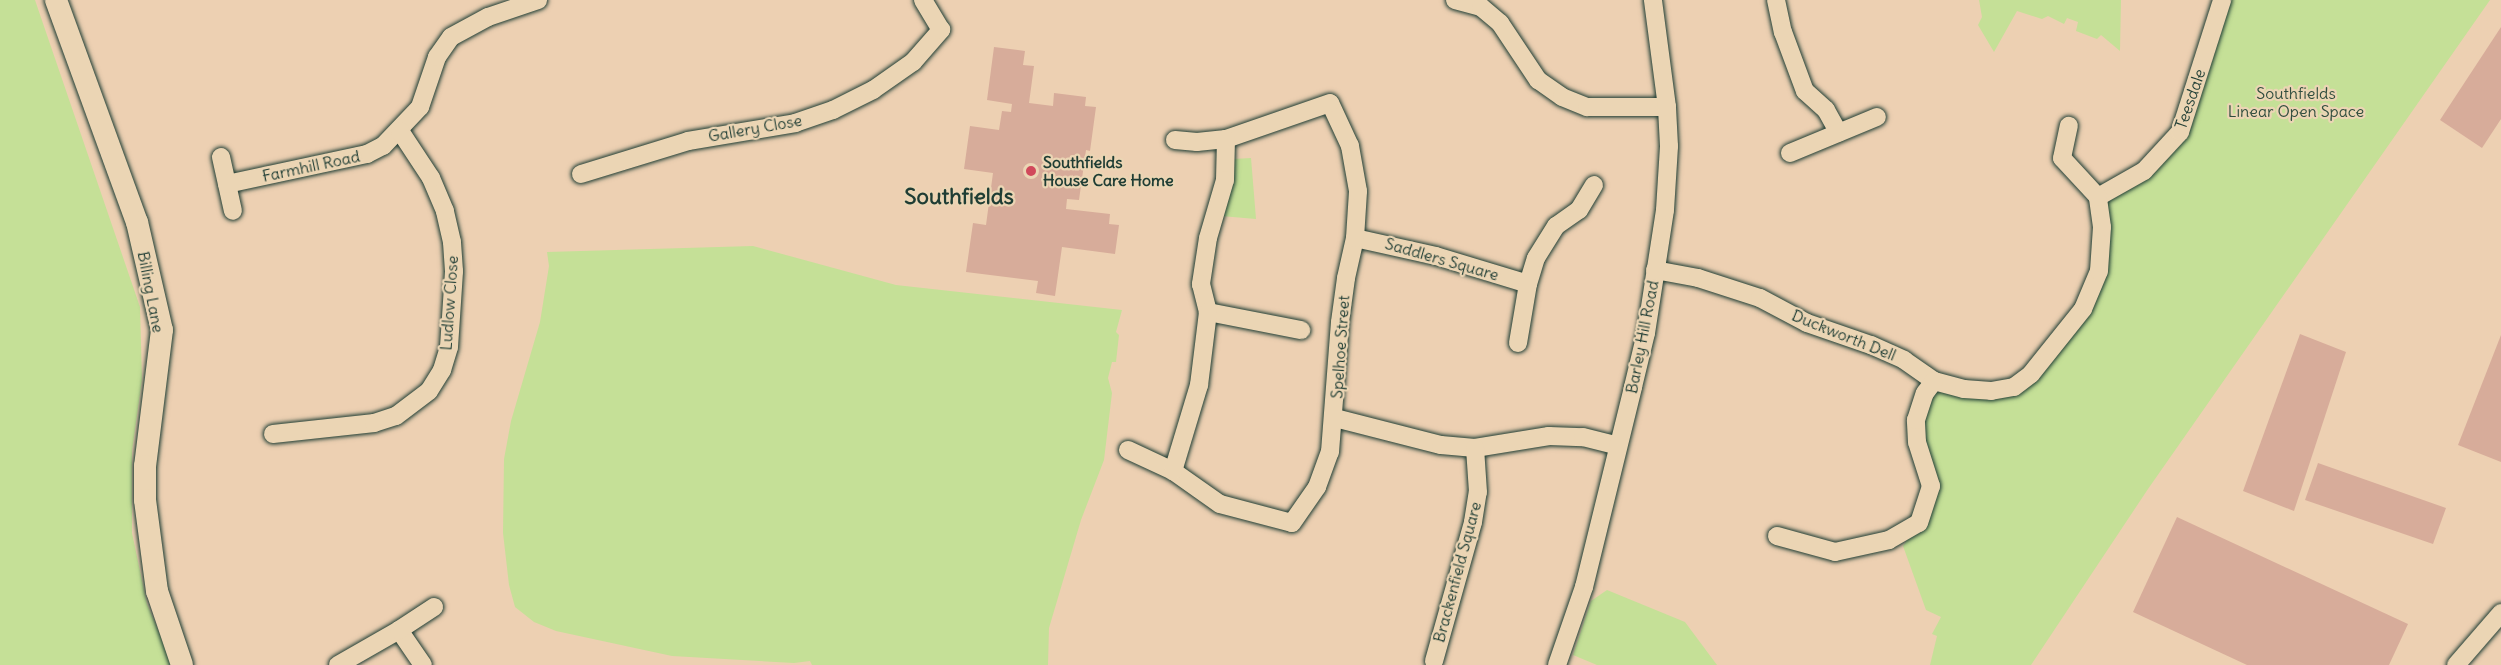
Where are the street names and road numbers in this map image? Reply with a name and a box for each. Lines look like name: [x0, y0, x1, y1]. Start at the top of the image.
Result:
street label: Teesdale: [2171, 66, 2209, 132]
street label: Gallery Close: [707, 110, 803, 146]
street label: Farmhill Road: [260, 146, 362, 186]
street label: Saddlers Square: [1383, 234, 1501, 284]
street label: Billing Lane: [134, 250, 168, 334]
street label: Ludlow Close: [436, 255, 462, 351]
street label: Barley Hill Road: [1622, 279, 1662, 395]
street label: Spelhoe Street: [1327, 295, 1353, 399]
street label: Duckworth Dell: [1789, 305, 1899, 365]
street label: Brackenfield Square: [1429, 500, 1485, 644]

